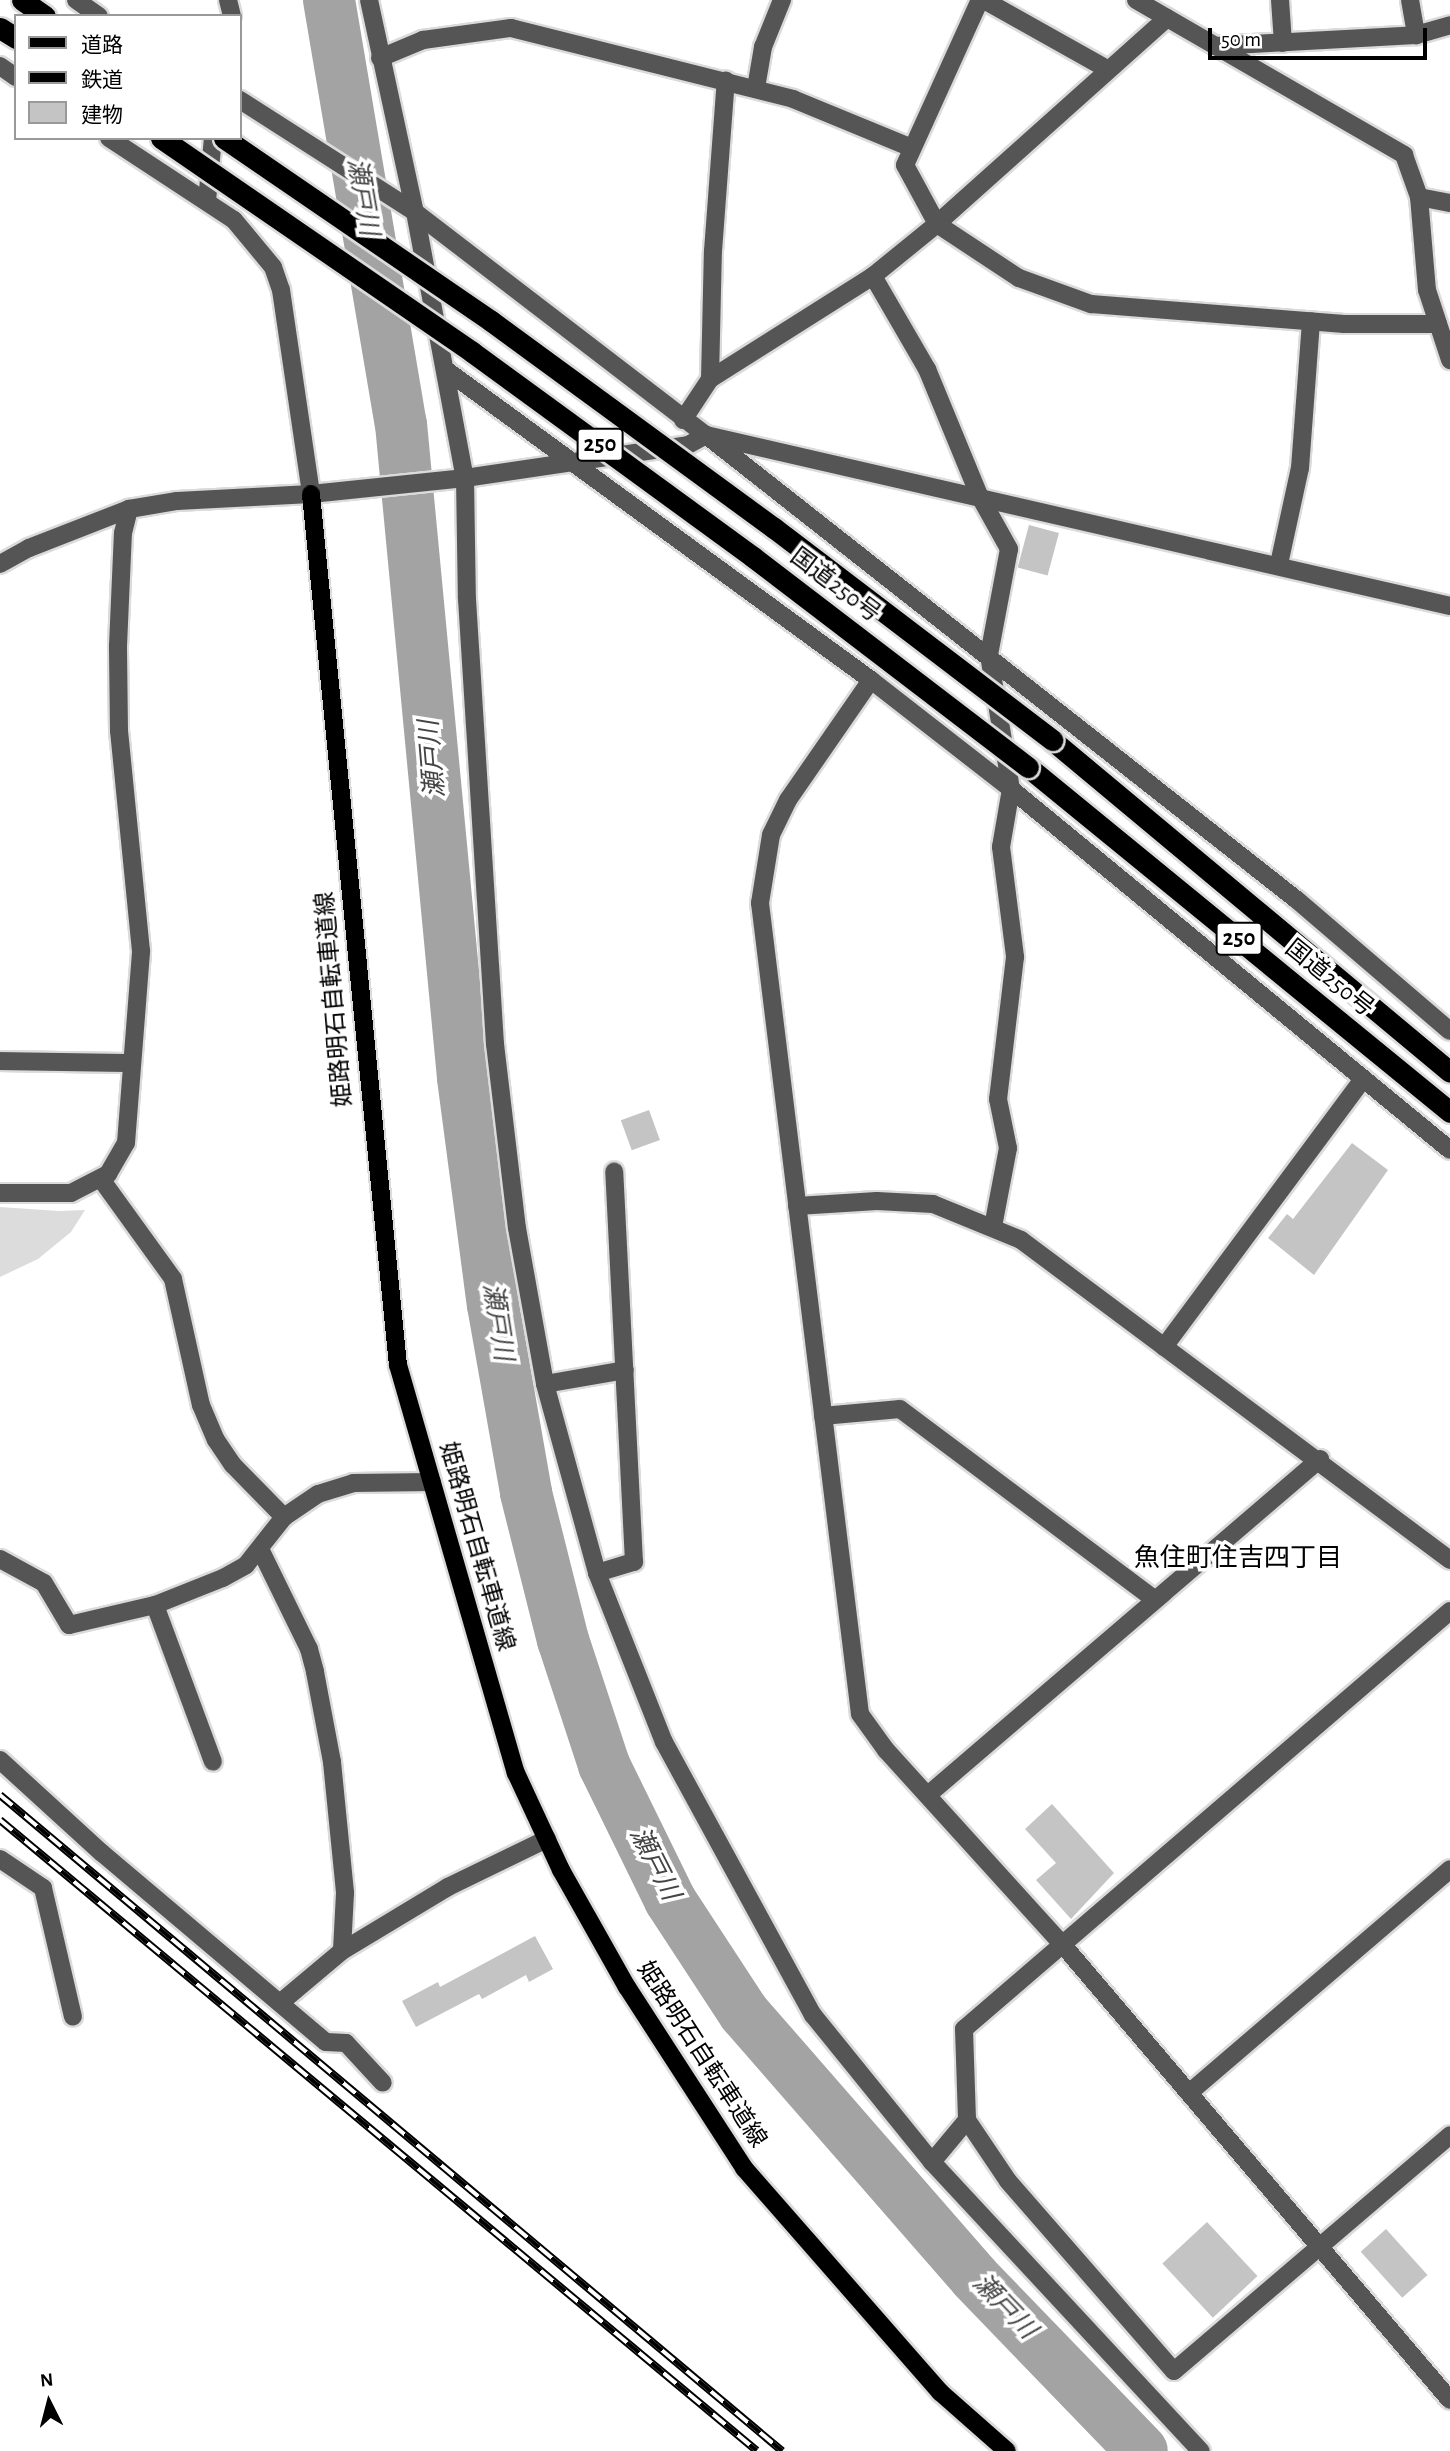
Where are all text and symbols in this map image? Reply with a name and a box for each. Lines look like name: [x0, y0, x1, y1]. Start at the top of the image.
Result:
legend: [14, 14, 242, 140]
scale bar: [1212, 14, 1431, 58]
text: 50 m: [1221, 29, 1261, 50]
text: 道路: [81, 35, 123, 56]
text: 鉄道: [81, 70, 123, 91]
text: 建物: [81, 105, 123, 126]
water label: 瀬戸川: [340, 156, 384, 238]
road number: 250: [576, 426, 624, 464]
street label: 国道250号: [784, 543, 886, 629]
water label: 瀬戸川: [414, 719, 452, 799]
street label: 姫路明石自転車道線: [311, 890, 359, 1108]
road number: 250: [1214, 920, 1264, 958]
street label: 国道250号: [1279, 935, 1379, 1023]
water label: 瀬戸川: [475, 1281, 519, 1363]
street label: 姫路明石自転車道線: [432, 1439, 520, 1655]
district label: 魚住町住吉四丁目: [1134, 1543, 1342, 1575]
water label: 瀬戸川: [622, 1822, 686, 1906]
street label: 姫路明石自転車道線: [630, 1957, 772, 2153]
water label: 瀬戸川: [966, 2268, 1042, 2346]
north arrow: [14, 2367, 84, 2437]
text: N: [39, 2370, 54, 2391]

